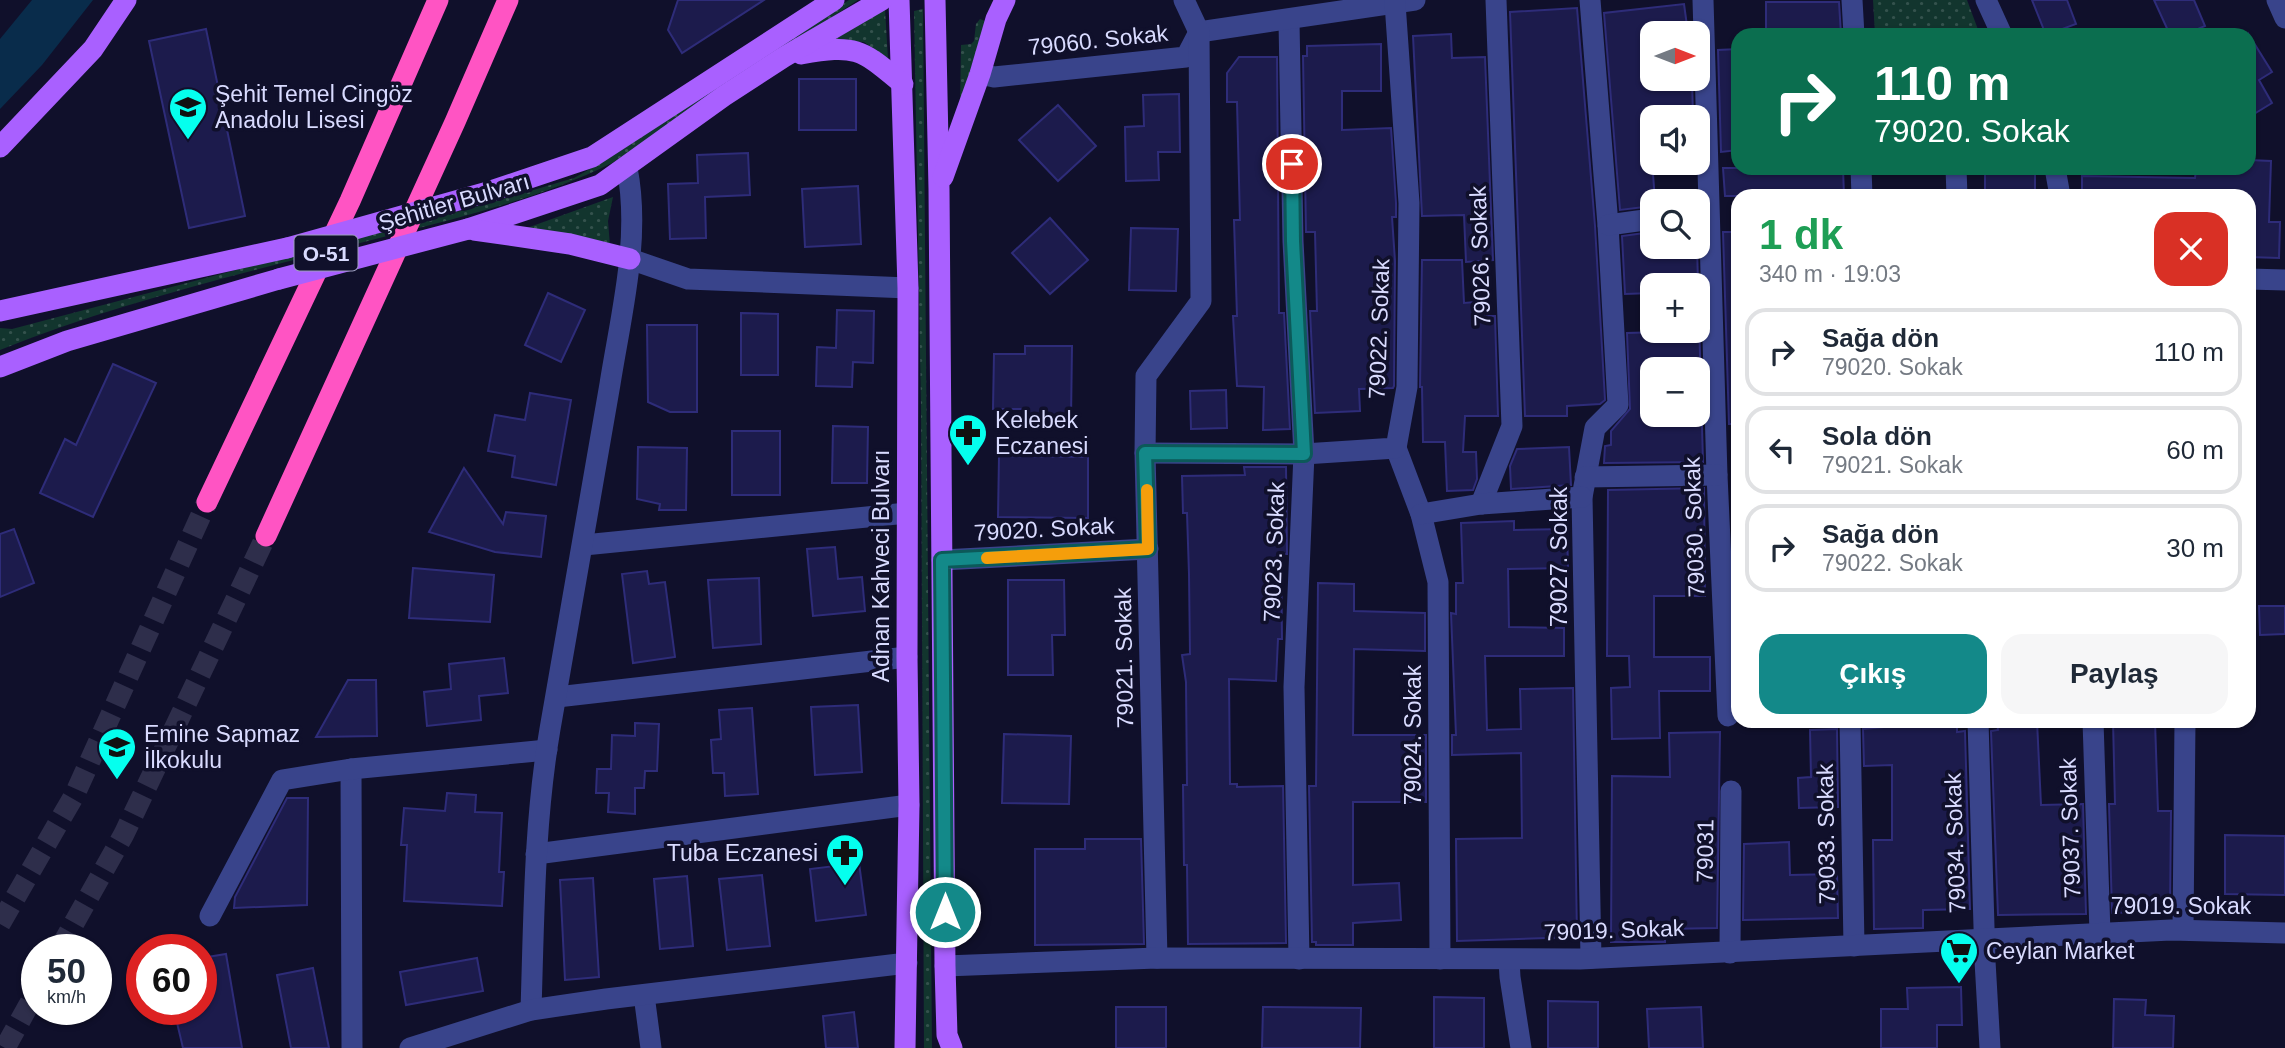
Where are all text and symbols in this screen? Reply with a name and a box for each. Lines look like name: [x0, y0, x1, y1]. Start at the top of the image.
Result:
street label: 79060. Sokak: [1027, 20, 1170, 60]
north arrow: [1640, 21, 1710, 91]
map controls: [1640, 21, 1710, 427]
icon: right: [1759, 56, 1850, 147]
text: 110 m: [1874, 56, 2010, 110]
place label: Şehit Temel Cingöz Anadolu Lisesi: [215, 81, 413, 133]
school or university icon: Şehit Temel Cingöz Anadolu Lisesi: [167, 86, 209, 141]
button: sound: [1640, 105, 1710, 175]
text: 79020. Sokak: [1874, 113, 2070, 149]
pin: [1262, 134, 1322, 194]
icon: arrive: [1273, 145, 1311, 183]
street label: Şehitler Bulvarı: [375, 168, 533, 236]
street label: 79026. Sokak: [1465, 185, 1495, 327]
button: search: [1640, 189, 1710, 259]
text: 1 dk: [1759, 211, 1843, 258]
button: close: [2154, 212, 2228, 286]
road number: O-51: [294, 236, 358, 270]
street label: 79022. Sokak: [1364, 258, 1394, 400]
text: 340 m · 19:03: [1759, 261, 1901, 287]
button: +: [1640, 273, 1710, 343]
text: Sağa dön: [1822, 323, 1939, 353]
icon: right: [1763, 333, 1801, 371]
text: 110 m: [2154, 337, 2224, 367]
text: 79020. Sokak: [1822, 354, 1963, 380]
button: −: [1640, 357, 1710, 427]
place label: Kelebek Eczanesi: [995, 407, 1088, 459]
pharmacy icon: Kelebek Eczanesi: [947, 412, 989, 467]
text: Sola dön: [1822, 421, 1932, 451]
icon: left: [1763, 431, 1801, 469]
text: 60 m: [2166, 435, 2224, 465]
street label: Adnan Kahveci Bulvarı: [868, 450, 894, 682]
text: 79021. Sokak: [1822, 452, 1963, 478]
street label: 79030. Sokak: [1679, 456, 1709, 598]
street label: 79023. Sokak: [1259, 481, 1289, 623]
street label: 79027. Sokak: [1546, 486, 1572, 627]
street label: 79020. Sokak: [973, 512, 1115, 546]
text: Sağa dön: [1822, 519, 1939, 549]
icon: right: [1763, 529, 1801, 567]
text: 30 m: [2166, 533, 2224, 563]
text: 79022. Sokak: [1822, 550, 1963, 576]
street label: 79021. Sokak: [1110, 587, 1138, 729]
button: Çıkış: [1759, 634, 1987, 714]
button: Paylaş: [2001, 634, 2228, 714]
street label: 79024. Sokak: [1400, 664, 1426, 805]
place label: Emine Sapmaz İlkokulu: [144, 721, 300, 773]
school or university icon: Emine Sapmaz İlkokulu: [96, 726, 138, 781]
street label: 79037. Sokak: [2055, 757, 2085, 899]
street label: 79033. Sokak: [1812, 763, 1840, 905]
street label: 79034. Sokak: [1940, 772, 1970, 914]
street label: 79031: [1691, 819, 1719, 883]
pharmacy icon: Tuba Eczanesi: [824, 832, 866, 887]
place label: Tuba Eczanesi: [667, 840, 818, 866]
position arrow: [908, 875, 982, 949]
street label: 79019. Sokak: [2111, 893, 2252, 919]
street label: 79019. Sokak: [1543, 915, 1685, 945]
supermarket icon: Ceylan Market: [1938, 930, 1980, 985]
speed limit sign: 60: [126, 934, 217, 1025]
place label: Ceylan Market: [1986, 938, 2135, 964]
text: 50: [47, 951, 86, 990]
text: km/h: [47, 987, 86, 1007]

